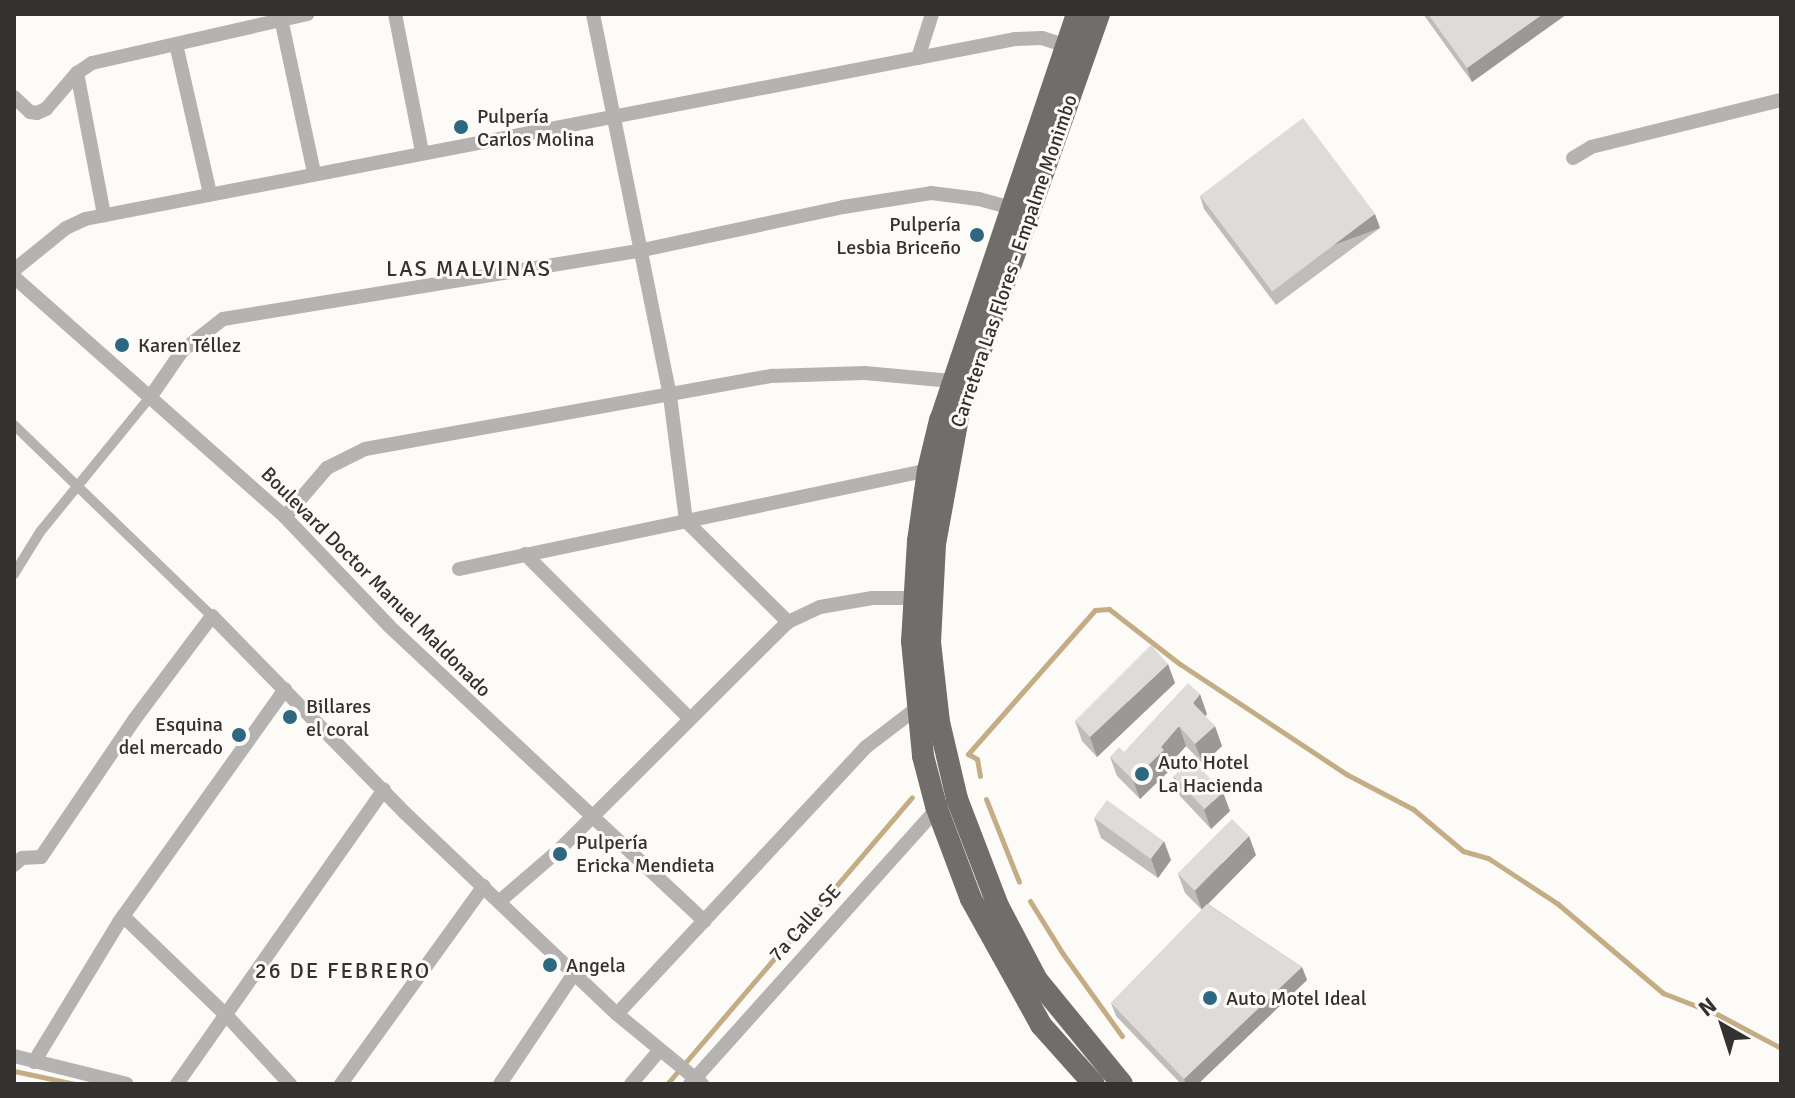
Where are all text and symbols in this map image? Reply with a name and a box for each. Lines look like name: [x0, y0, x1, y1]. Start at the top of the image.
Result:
street label: Carretera Las Flores - Empalme Monimbo: [946, 91, 1082, 431]
place label: Pulpería Carlos Molina: [477, 104, 594, 151]
marker: Pulpería Carlos Molina: [452, 118, 470, 136]
place label: Pulpería Lesbia Briceño: [836, 212, 961, 259]
marker: Pulpería Lesbia Briceño: [968, 226, 986, 244]
district label: LAS MALVINAS: [386, 256, 552, 282]
place label: Karen Téllez: [138, 333, 241, 357]
marker: Karen Téllez: [113, 336, 131, 354]
street label: Boulevard Doctor Manuel Maldonado: [256, 462, 496, 702]
place label: Billares el coral: [306, 694, 371, 741]
marker: Billares el coral: [281, 708, 299, 726]
place label: Esquina del mercado: [119, 712, 223, 759]
marker: Esquina del mercado: [230, 726, 248, 744]
place label: Auto Hotel La Hacienda: [1158, 750, 1263, 797]
marker: Auto Hotel La Hacienda: [1133, 765, 1151, 783]
place label: Pulpería Ericka Mendieta: [576, 830, 715, 877]
marker: Pulpería Ericka Mendieta: [551, 845, 569, 863]
street label: 7a Calle SE: [764, 879, 846, 967]
place label: Angela: [566, 953, 626, 977]
marker: Angela: [541, 956, 559, 974]
district label: 26 DE FEBRERO: [255, 958, 431, 984]
place label: Auto Motel Ideal: [1226, 986, 1367, 1010]
north arrow: [1683, 986, 1763, 1066]
marker: Auto Motel Ideal: [1201, 989, 1219, 1007]
text: N: [1693, 992, 1722, 1022]

